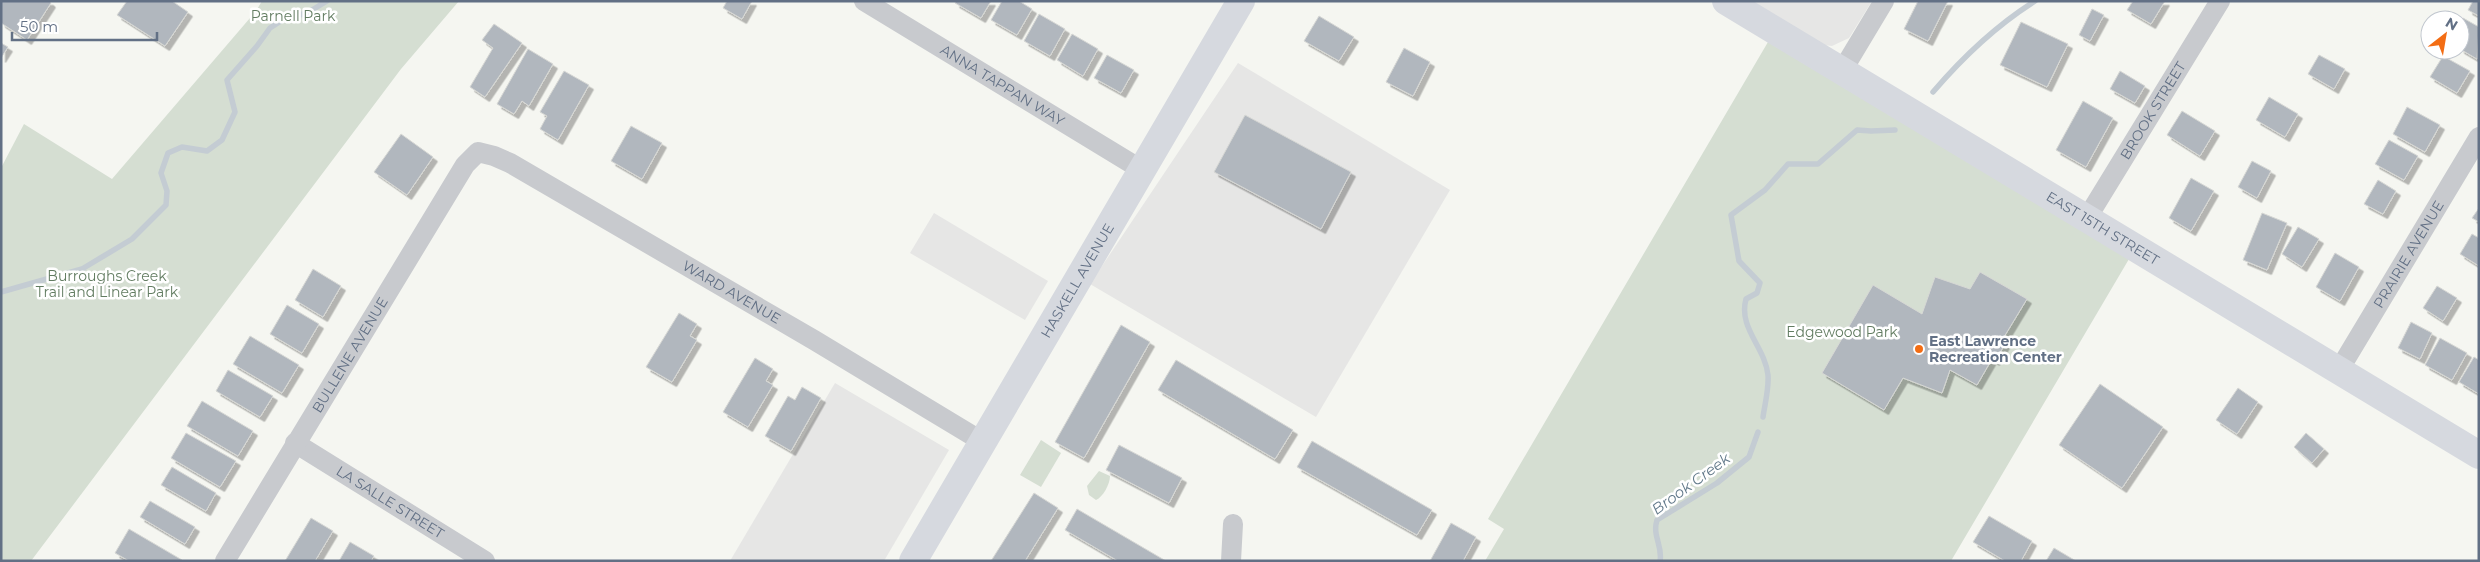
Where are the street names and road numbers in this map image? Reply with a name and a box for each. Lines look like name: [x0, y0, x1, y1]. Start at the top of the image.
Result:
street label: ANNA TAPPAN WAY: [937, 41, 1068, 130]
street label: BROOK STREET: [2116, 58, 2190, 163]
street label: EAST 15TH STREET: [2043, 187, 2163, 269]
street label: PRAIRIE AVENUE: [2369, 197, 2448, 311]
street label: HASKELL AVENUE: [1037, 220, 1118, 341]
street label: WARD AVENUE: [679, 256, 784, 328]
street label: BULLENE AVENUE: [308, 294, 392, 416]
street label: LA SALLE STREET: [333, 462, 447, 542]

